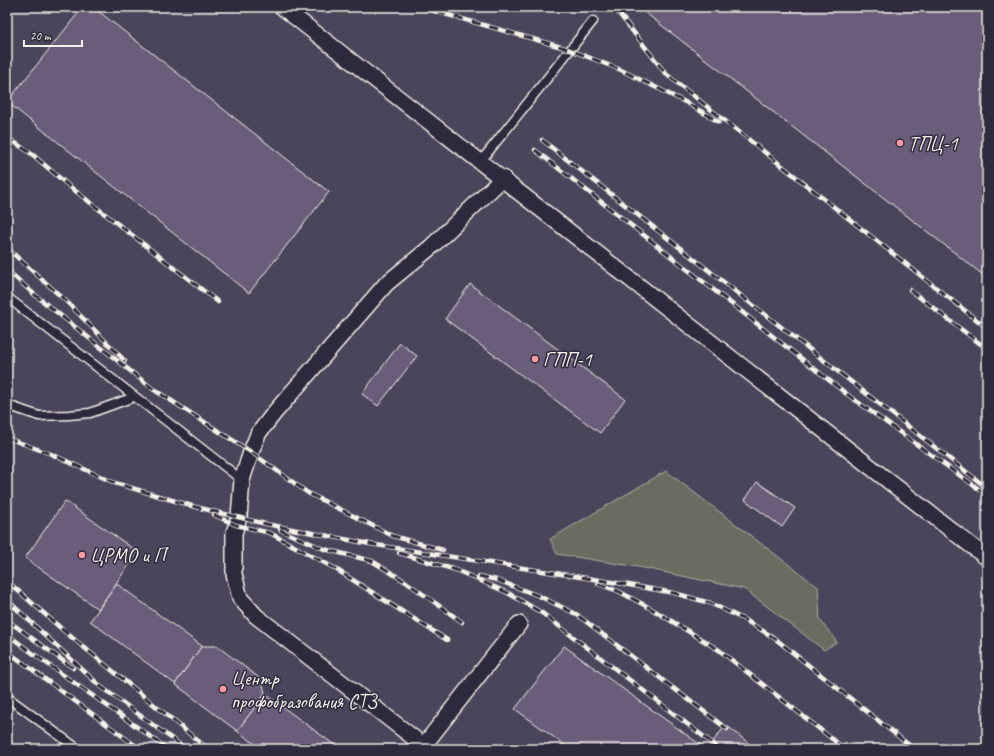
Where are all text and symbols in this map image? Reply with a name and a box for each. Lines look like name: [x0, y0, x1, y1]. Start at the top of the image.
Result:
scale bar: [24, 22, 82, 48]
text: 20 m: [30, 28, 52, 44]
place label: ТПЦ-1: [908, 131, 959, 156]
marker: ТПЦ-1: [895, 138, 905, 148]
place label: ГПП-1: [543, 347, 593, 372]
marker: ГПП-1: [530, 354, 540, 364]
place label: ЦРМО и П: [90, 543, 170, 568]
marker: ЦРМО и П: [77, 550, 87, 560]
place label: Центр профобразования СТЗ: [231, 666, 378, 714]
marker: Центр профобразования СТЗ: [218, 684, 228, 694]

